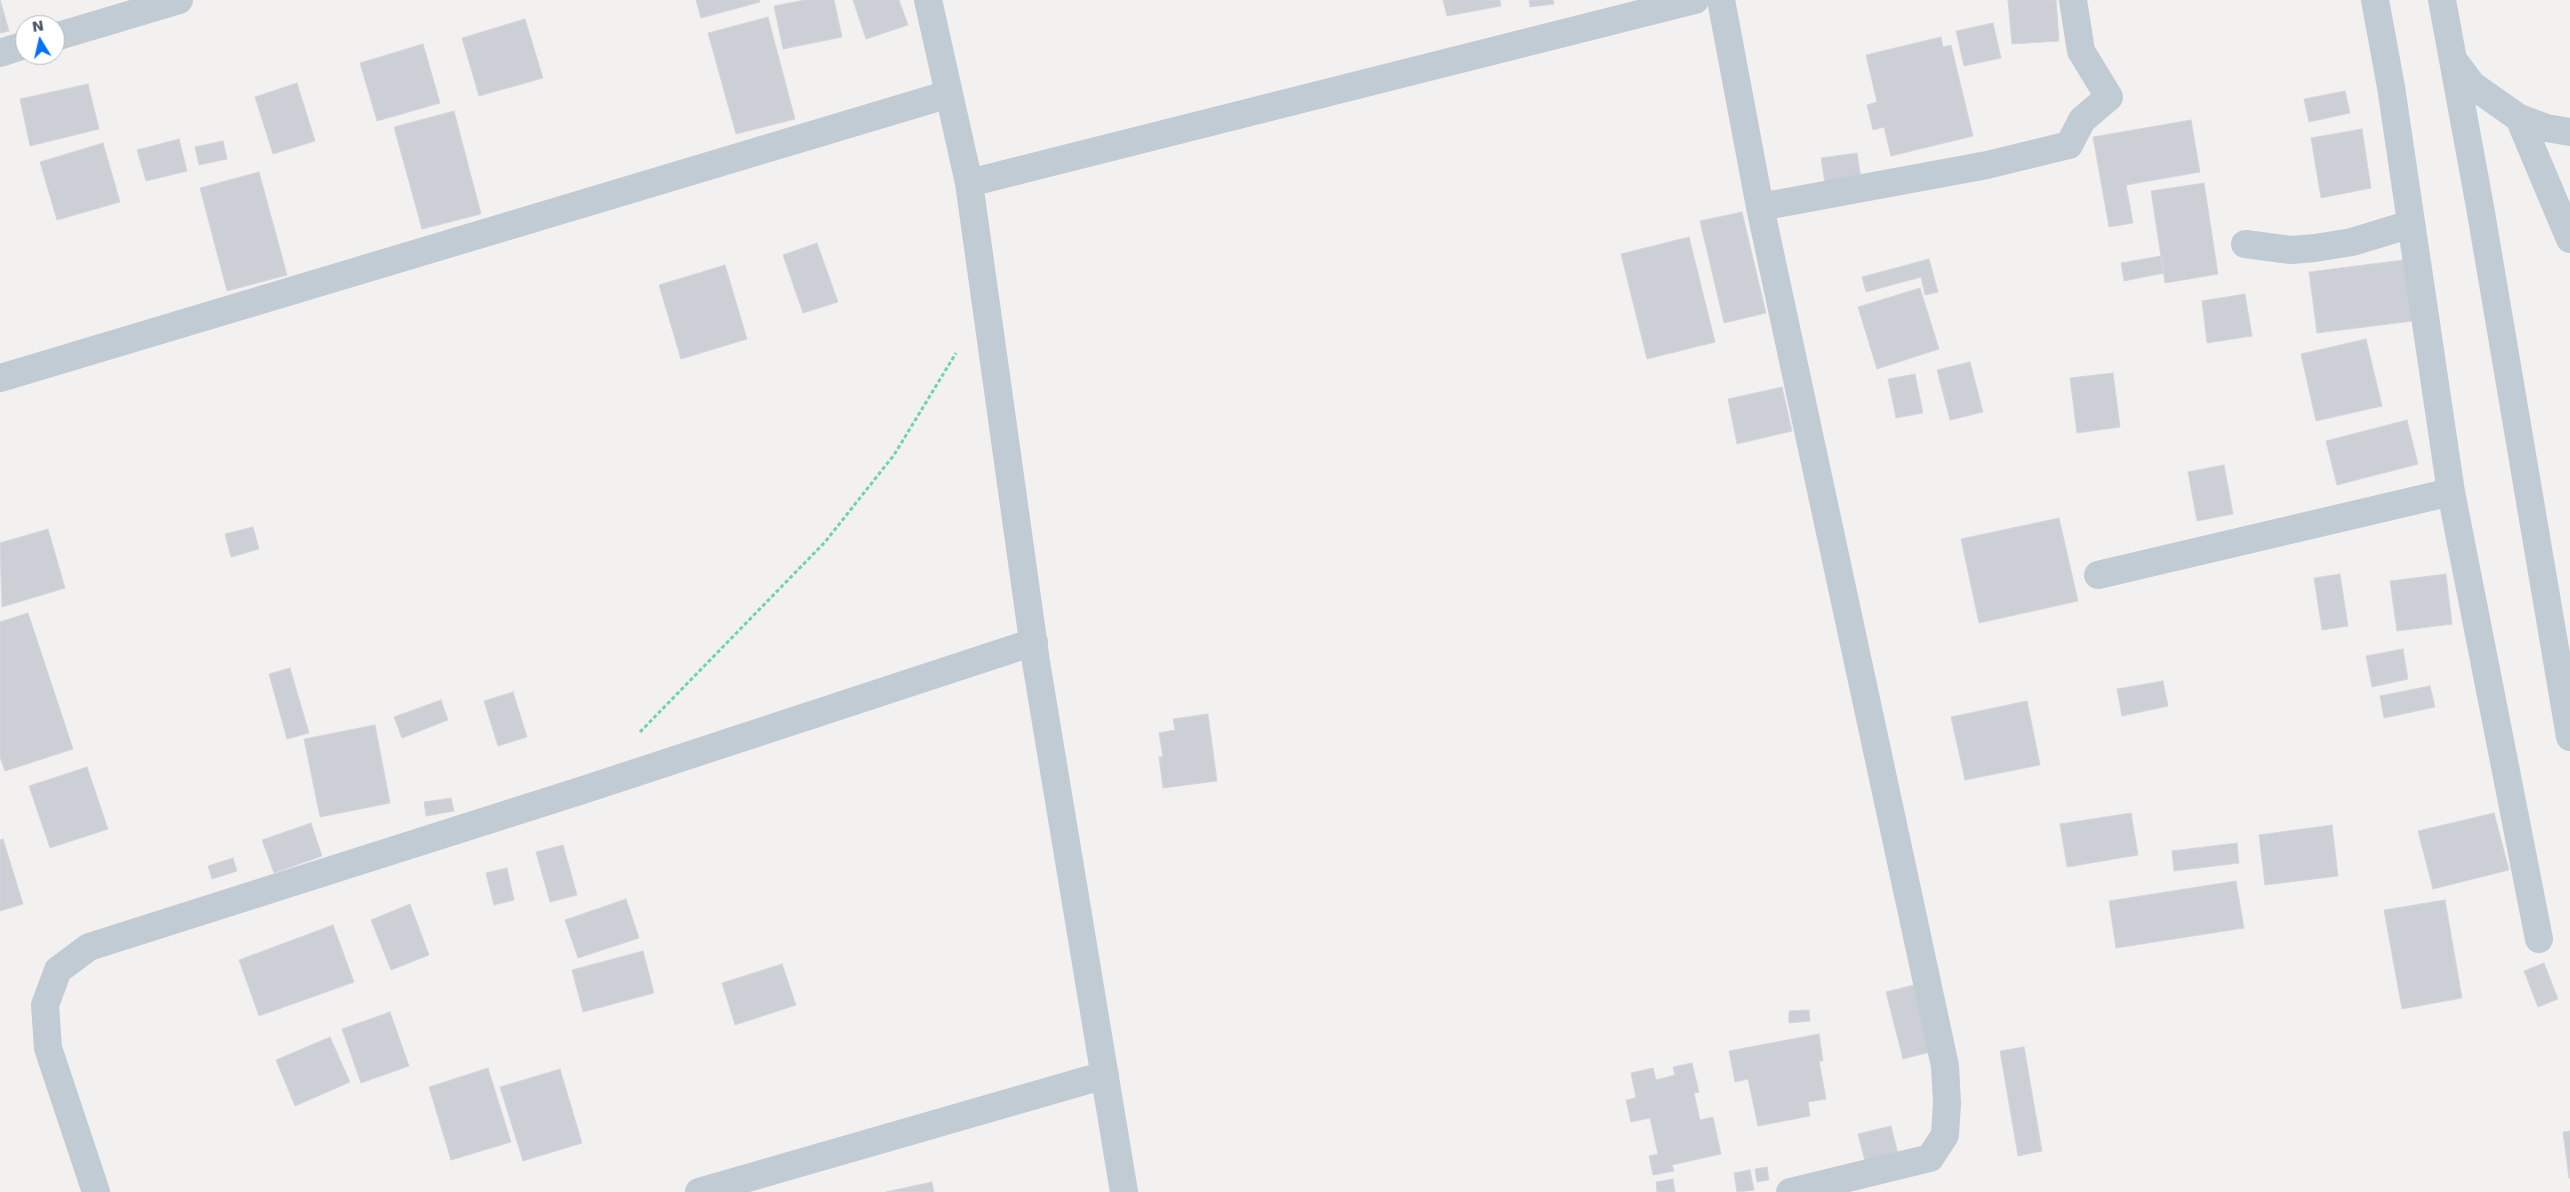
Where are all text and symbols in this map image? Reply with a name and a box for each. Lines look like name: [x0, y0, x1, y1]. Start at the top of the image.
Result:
north arrow: [15, 15, 65, 65]
text: N: [31, 17, 45, 35]

